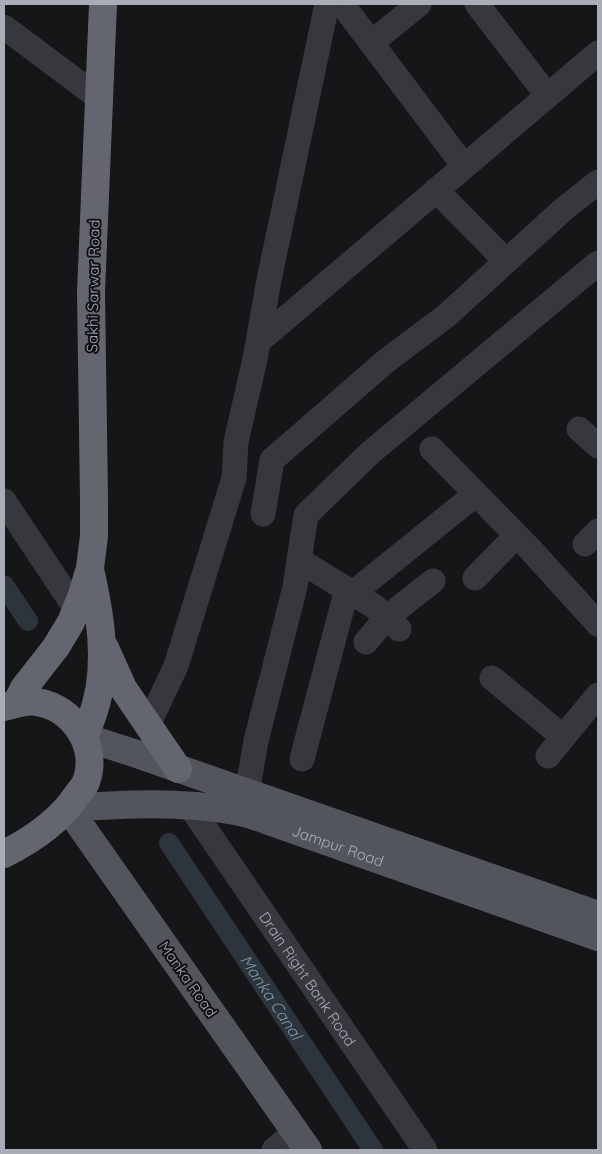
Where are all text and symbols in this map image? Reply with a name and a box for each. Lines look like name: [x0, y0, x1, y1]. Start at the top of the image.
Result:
street label: Sakhi Sarwar Road: [82, 219, 104, 353]
street label: Jampur Road: [290, 820, 387, 870]
street label: Drain Right Bank Road: [255, 908, 361, 1049]
street label: Manka Road: [155, 937, 221, 1021]
water label: Manka Canal: [236, 951, 308, 1045]

